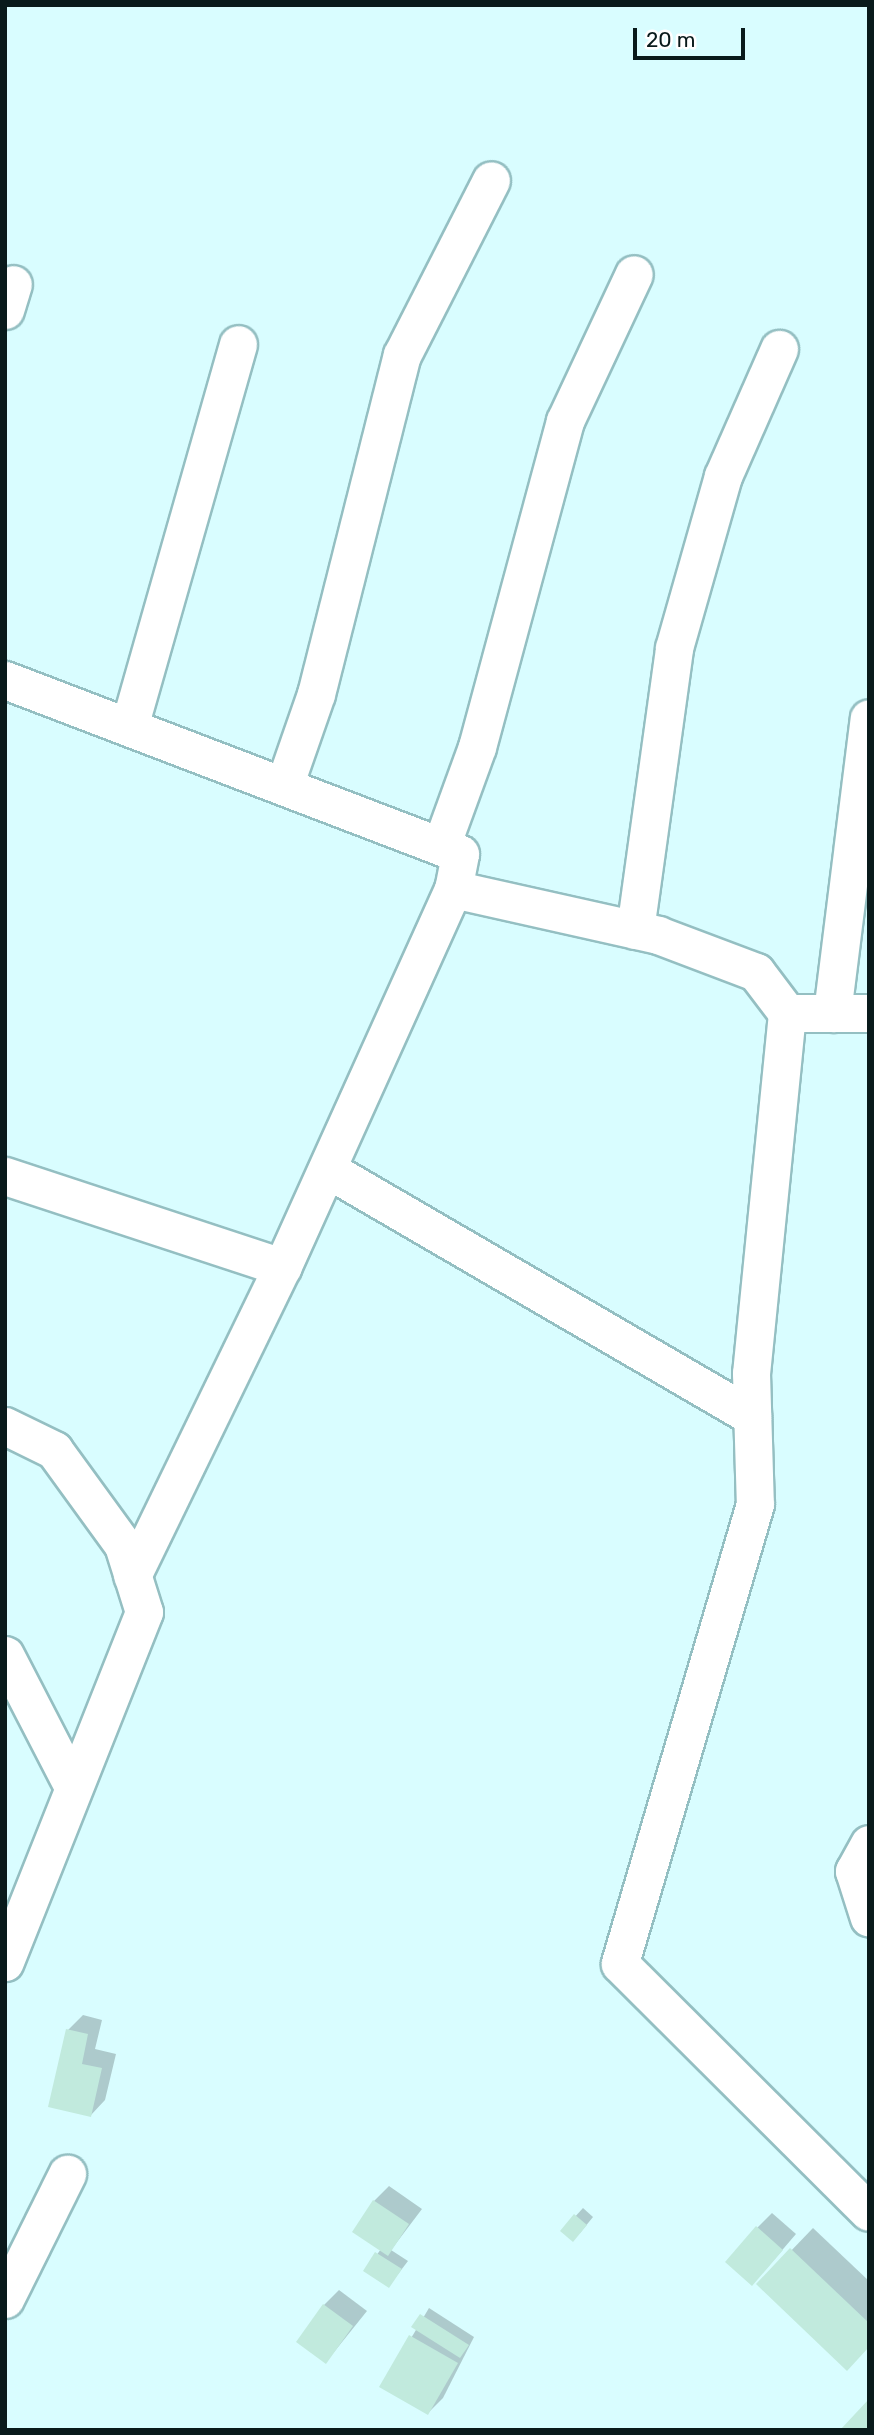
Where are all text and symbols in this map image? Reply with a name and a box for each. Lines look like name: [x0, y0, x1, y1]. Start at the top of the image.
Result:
scale bar: [636, 14, 748, 58]
text: 20 m: [646, 27, 695, 52]

